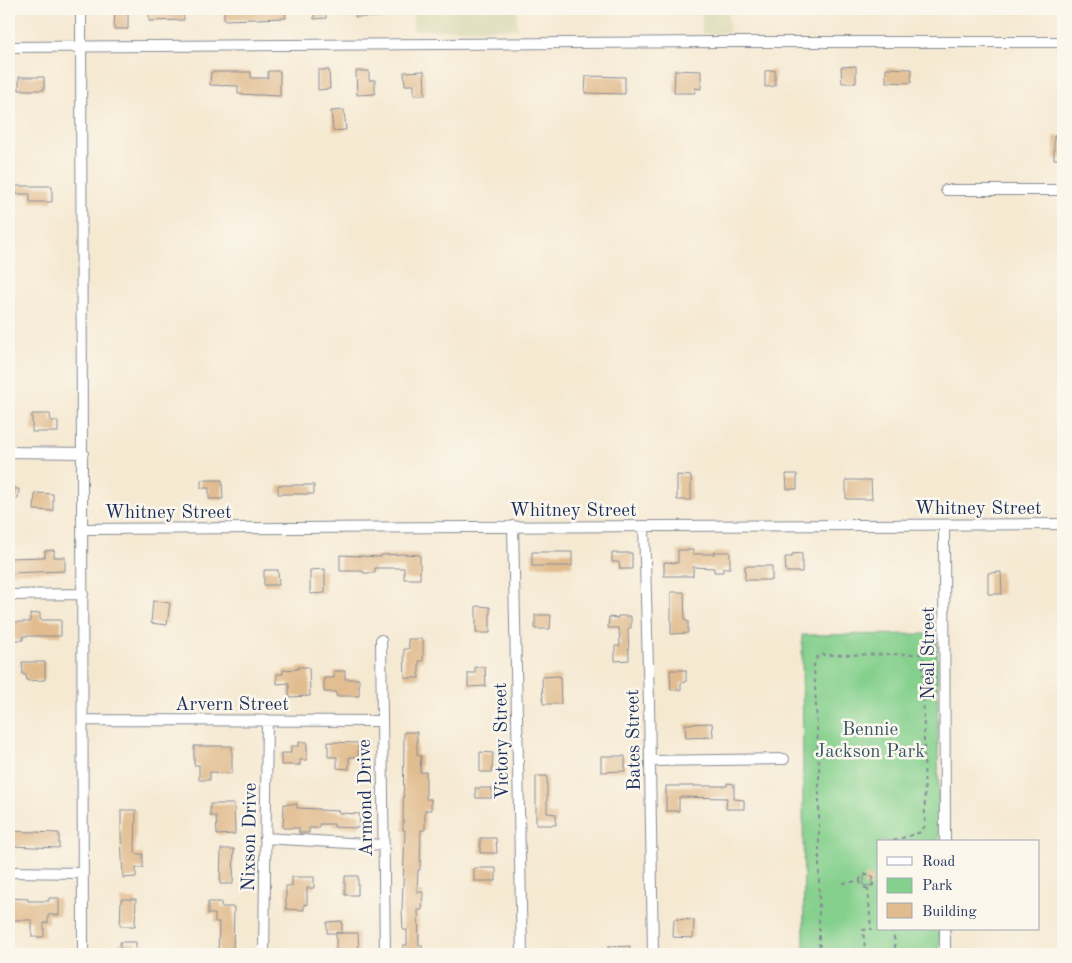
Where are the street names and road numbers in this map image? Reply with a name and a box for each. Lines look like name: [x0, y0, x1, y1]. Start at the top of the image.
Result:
street label: Whitney Street: [914, 500, 1042, 519]
street label: Whitney Street: [509, 502, 637, 521]
street label: Whitney Street: [104, 504, 232, 523]
street label: Neal Street: [920, 606, 939, 700]
street label: Victory Street: [492, 682, 513, 800]
street label: Bates Street: [624, 689, 645, 791]
street label: Arvern Street: [175, 696, 289, 715]
street label: Armond Drive: [356, 739, 377, 857]
street label: Nixson Drive: [240, 783, 261, 891]

